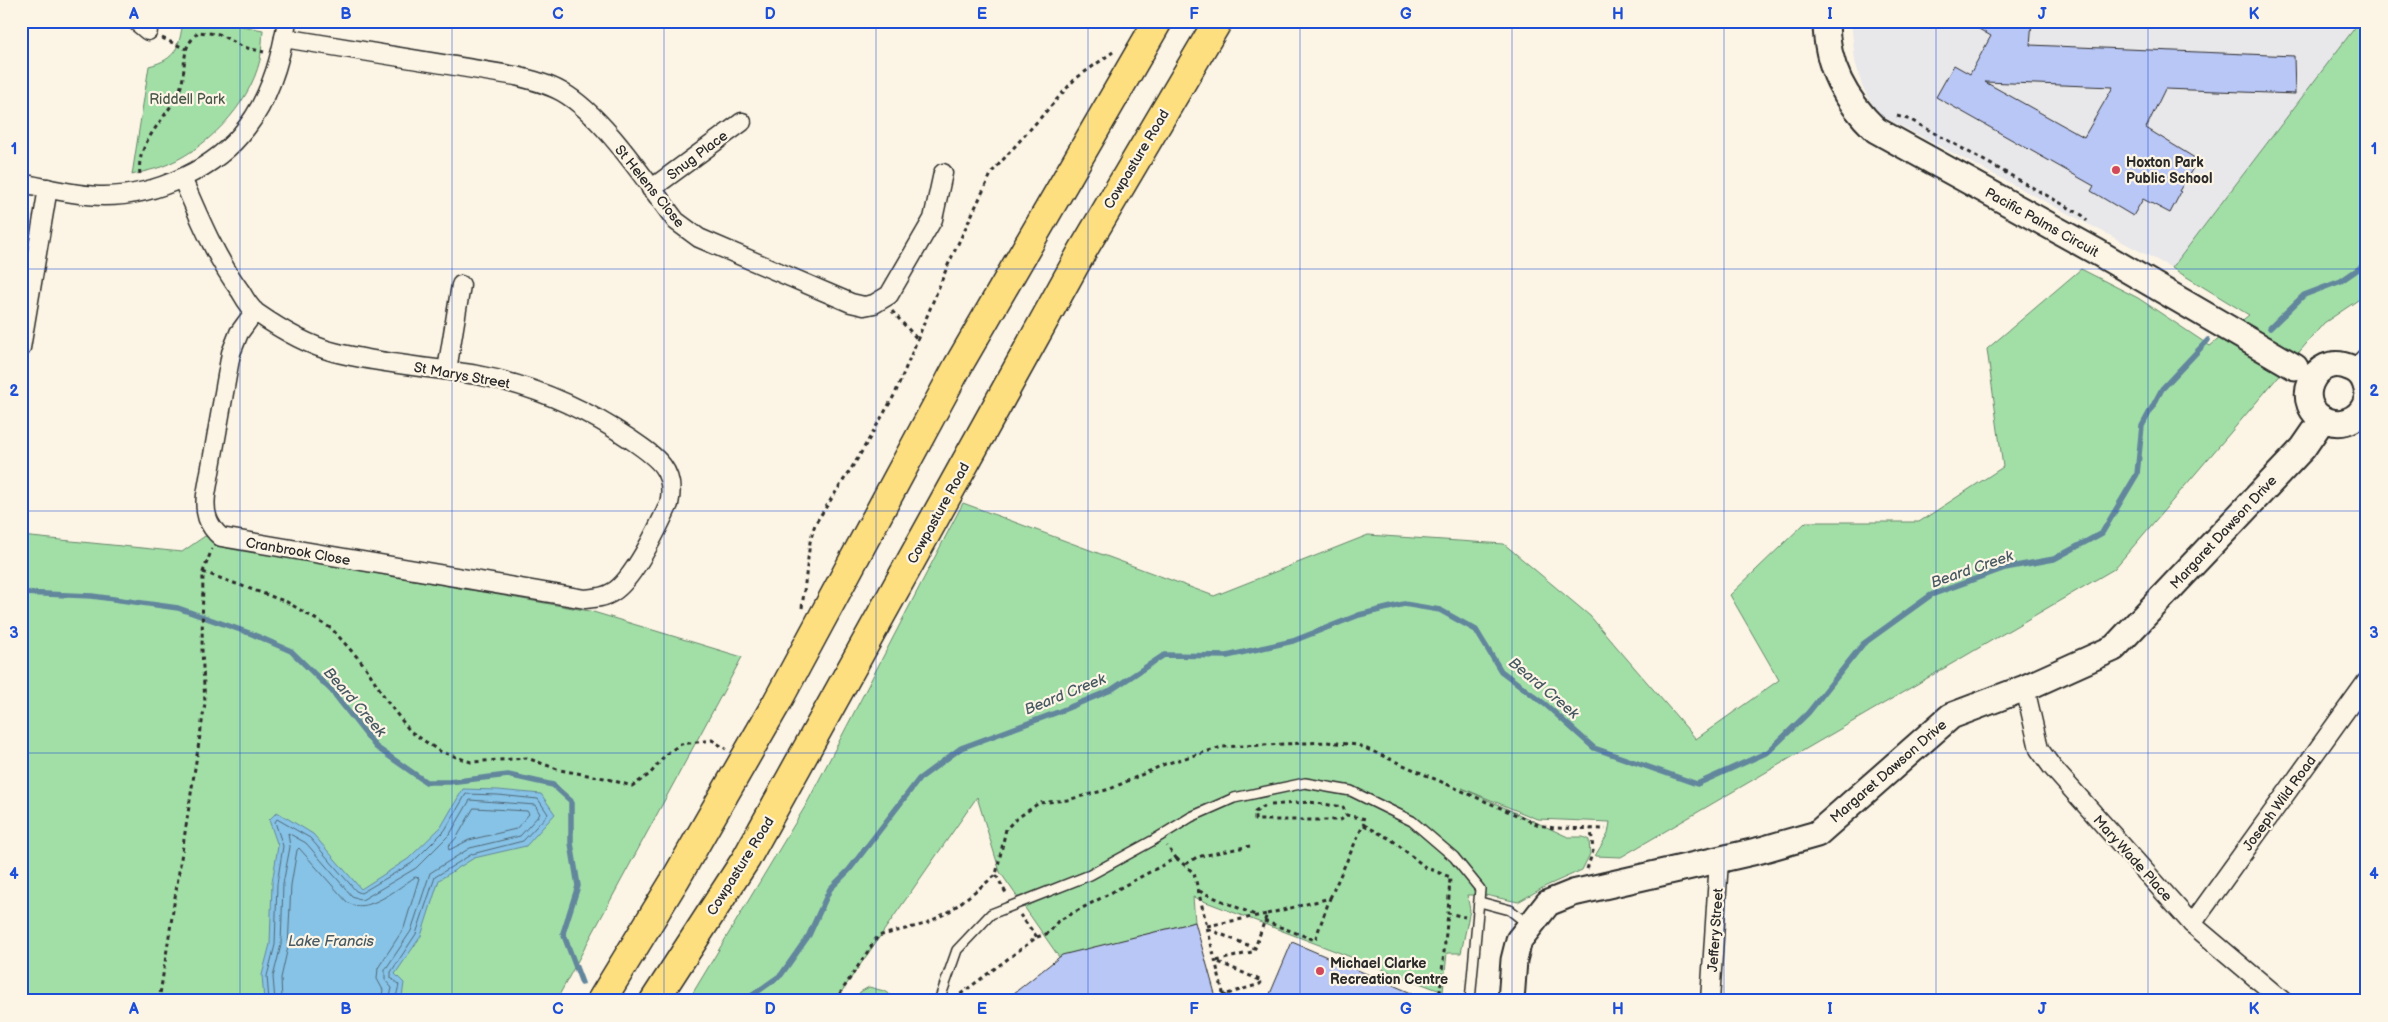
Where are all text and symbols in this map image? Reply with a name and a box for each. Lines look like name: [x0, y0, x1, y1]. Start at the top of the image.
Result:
text: A: [128, 5, 139, 24]
text: B: [340, 5, 352, 24]
text: C: [552, 5, 564, 24]
text: D: [764, 5, 776, 24]
text: E: [977, 5, 987, 24]
text: F: [1189, 5, 1199, 24]
text: G: [1400, 5, 1412, 24]
text: H: [1612, 5, 1624, 24]
text: I: [1827, 5, 1833, 24]
text: J: [2038, 5, 2047, 24]
text: K: [2249, 5, 2260, 24]
park label: Riddell Park: [149, 91, 225, 108]
street label: Cowpasture Road: [1100, 106, 1173, 212]
street label: Snug Place: [664, 127, 731, 184]
text: 1: [11, 140, 17, 159]
text: 1: [2371, 140, 2377, 159]
street label: St Helens Close: [611, 142, 688, 231]
place label: Hoxton Park Public School: [2126, 154, 2213, 187]
marker: Hoxton Park Public School: [2110, 164, 2122, 176]
street label: Pacific Palms Circuit: [1982, 184, 2102, 261]
street label: St Marys Street: [412, 359, 512, 392]
text: 2: [9, 382, 19, 401]
text: 2: [2369, 382, 2379, 401]
street label: Cowpasture Road: [904, 460, 973, 567]
street label: Margaret Dawson Drive: [2166, 472, 2280, 593]
street label: Cranbrook Close: [244, 534, 352, 569]
water label: Beard Creek: [1928, 546, 2017, 592]
text: 3: [9, 624, 19, 643]
text: 3: [2369, 624, 2379, 643]
water label: Beard Creek: [1505, 653, 1583, 724]
water label: Beard Creek: [319, 664, 390, 742]
water label: Beard Creek: [1022, 669, 1109, 719]
street label: Margaret Dawson Drive: [1827, 716, 1950, 827]
street label: Joseph Wild Road: [2239, 752, 2320, 854]
street label: Mary Wade Place: [2090, 812, 2176, 905]
street label: Cowpasture Road: [703, 814, 778, 919]
text: 4: [9, 865, 19, 884]
text: 4: [2369, 865, 2379, 884]
street label: Jeffery Street: [1704, 887, 1727, 972]
water label: Lake Francis: [288, 932, 375, 951]
place label: Michael Clarke Recreation Centre: [1330, 955, 1448, 988]
marker: Michael Clarke Recreation Centre: [1314, 965, 1326, 977]
text: A: [128, 1000, 139, 1019]
text: B: [340, 1000, 352, 1019]
text: C: [552, 1000, 564, 1019]
text: D: [764, 1000, 776, 1019]
text: E: [977, 1000, 987, 1019]
text: F: [1189, 1000, 1199, 1019]
text: G: [1400, 1000, 1412, 1019]
text: H: [1612, 1000, 1624, 1019]
text: I: [1827, 1000, 1833, 1019]
text: J: [2038, 1000, 2047, 1019]
text: K: [2249, 1000, 2260, 1019]

